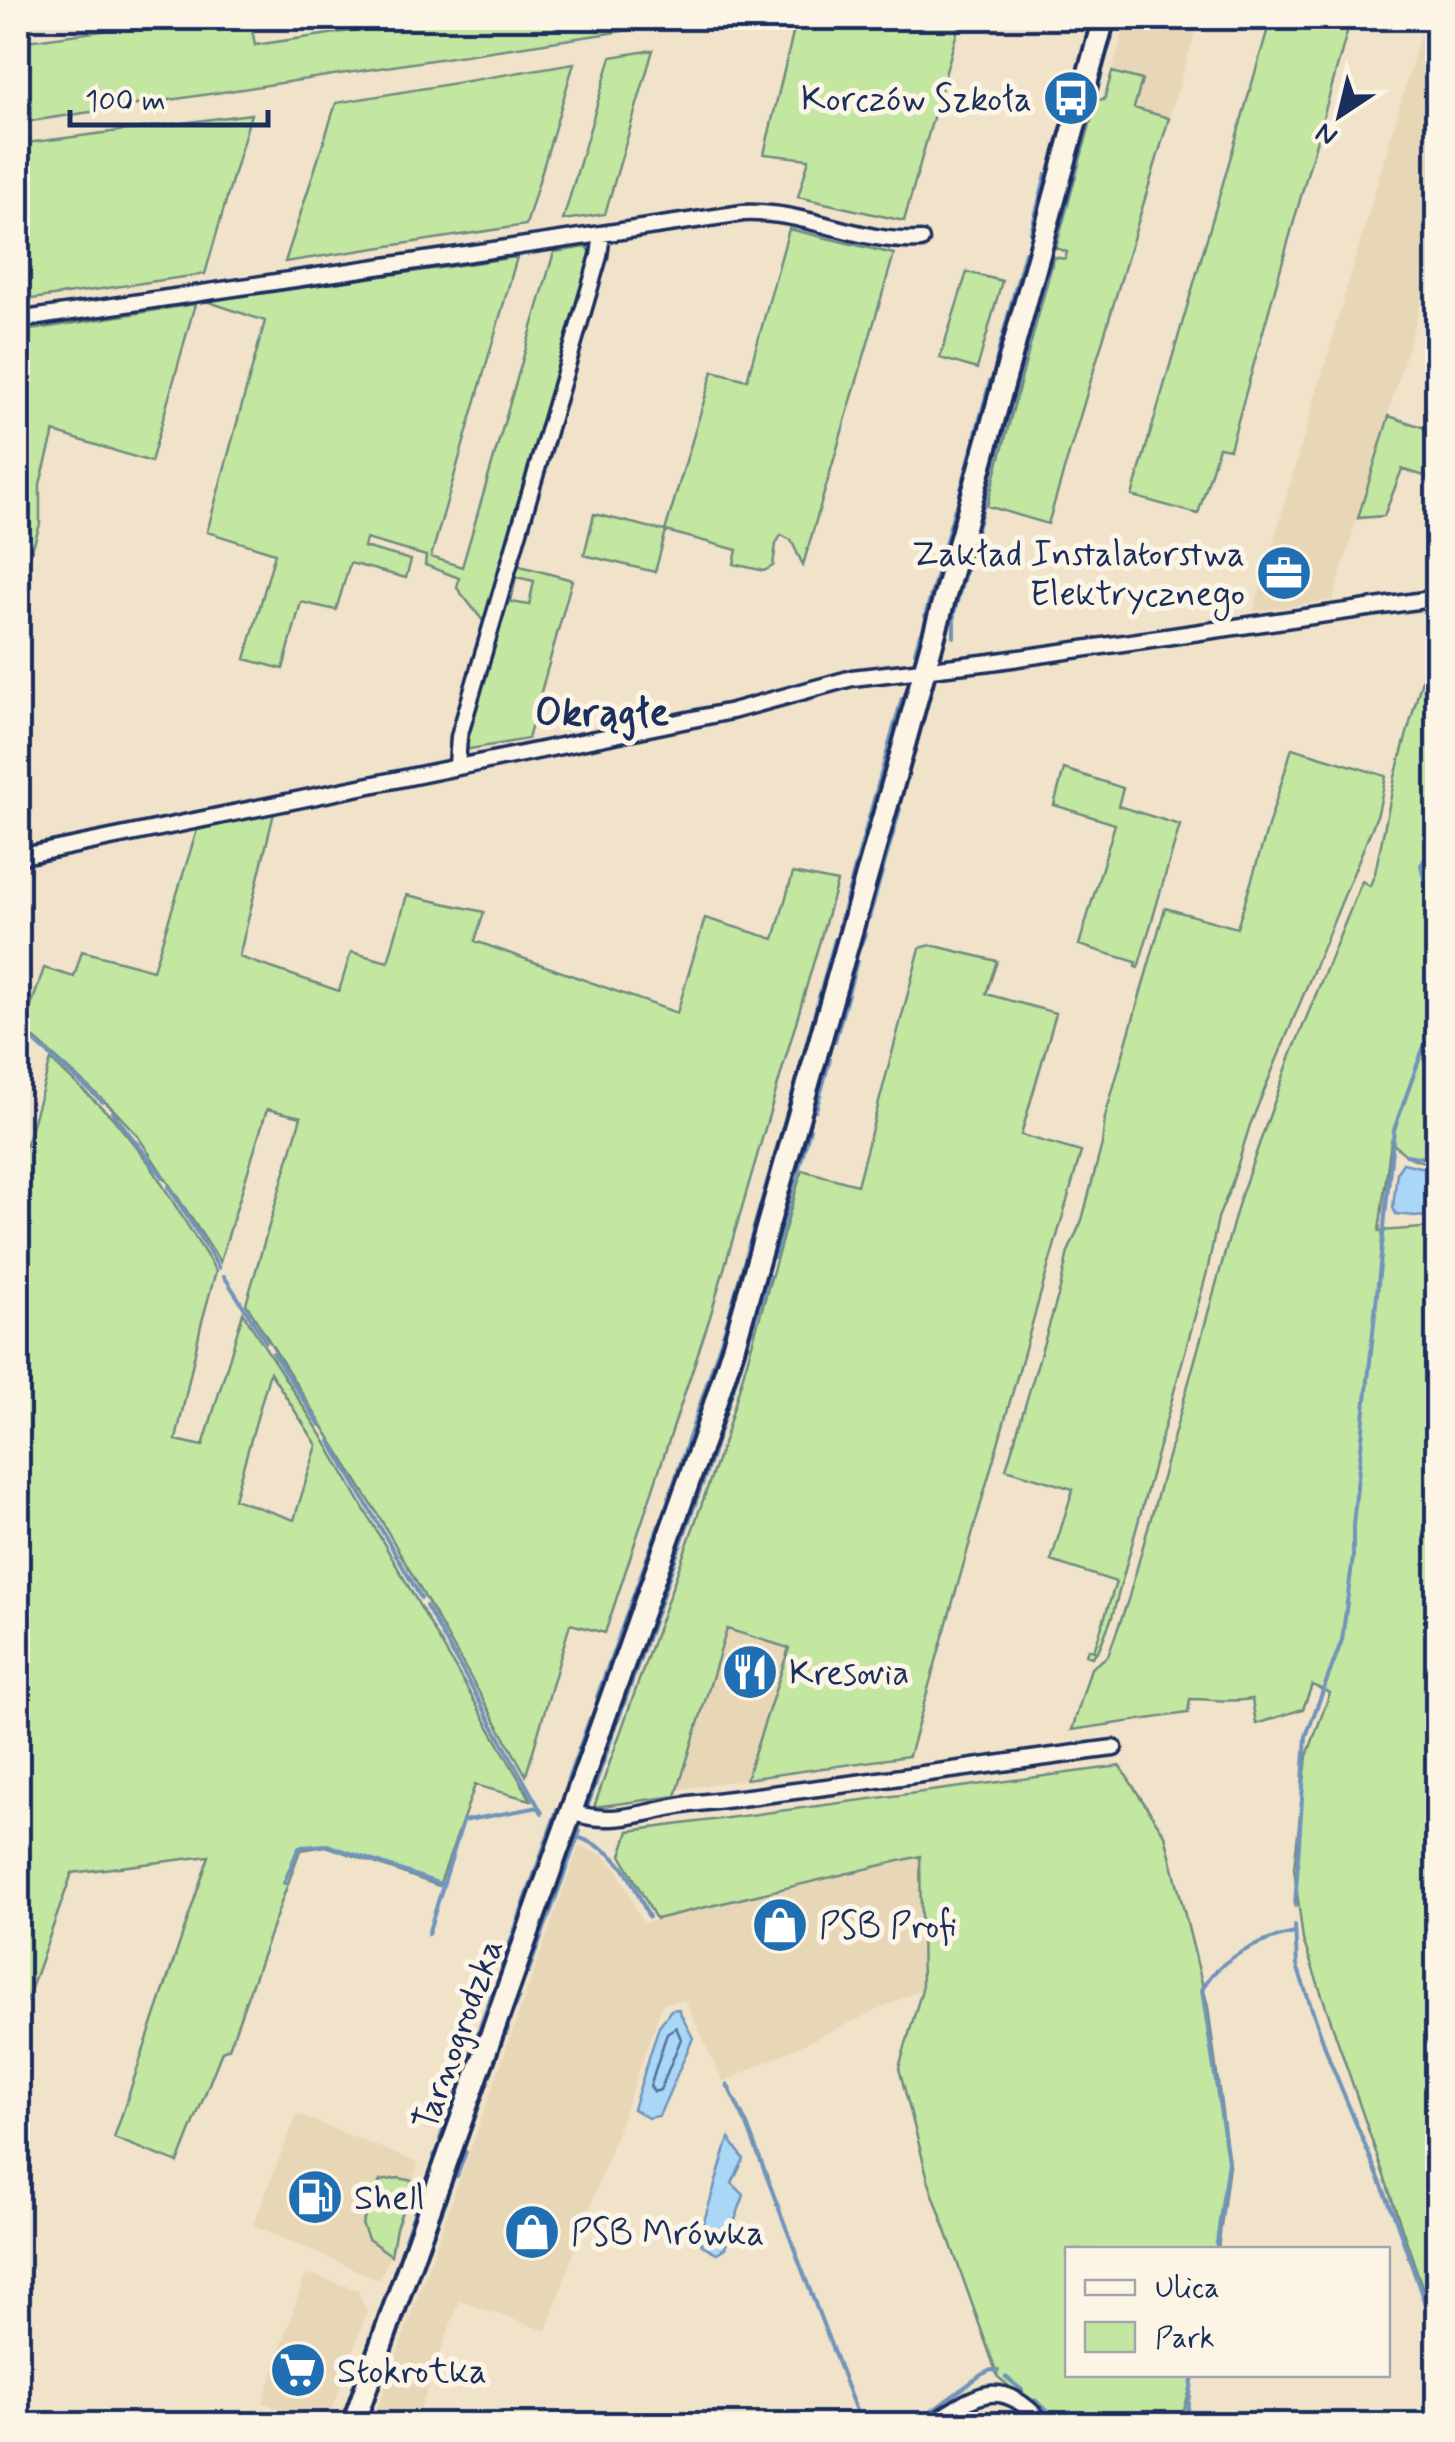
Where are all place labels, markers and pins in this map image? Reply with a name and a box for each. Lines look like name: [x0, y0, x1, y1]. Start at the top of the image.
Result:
bus stop icon: Korczów Szkoła: [1041, 68, 1101, 128]
place label: Korczów Szkoła: [801, 77, 1032, 123]
place label: Zakład Instalatorstwa Elektrycznego: [912, 532, 1245, 621]
office icon: Zakład Instalatorstwa Elektrycznego: [1254, 543, 1314, 603]
restaurant icon: Kresovia: [720, 1642, 780, 1702]
place label: Kresovia: [789, 1651, 909, 1697]
shop icon: PSB Profi: [750, 1895, 810, 1955]
place label: PSB Profi: [819, 1904, 956, 1950]
fuel station icon: Shell: [285, 2167, 345, 2227]
place label: Shell: [354, 2176, 425, 2222]
shop icon: PSB Mrówka: [502, 2202, 562, 2262]
place label: PSB Mrówka: [571, 2211, 764, 2257]
supermarket icon: Stokrotka: [268, 2340, 328, 2400]
place label: Stokrotka: [337, 2349, 487, 2395]

